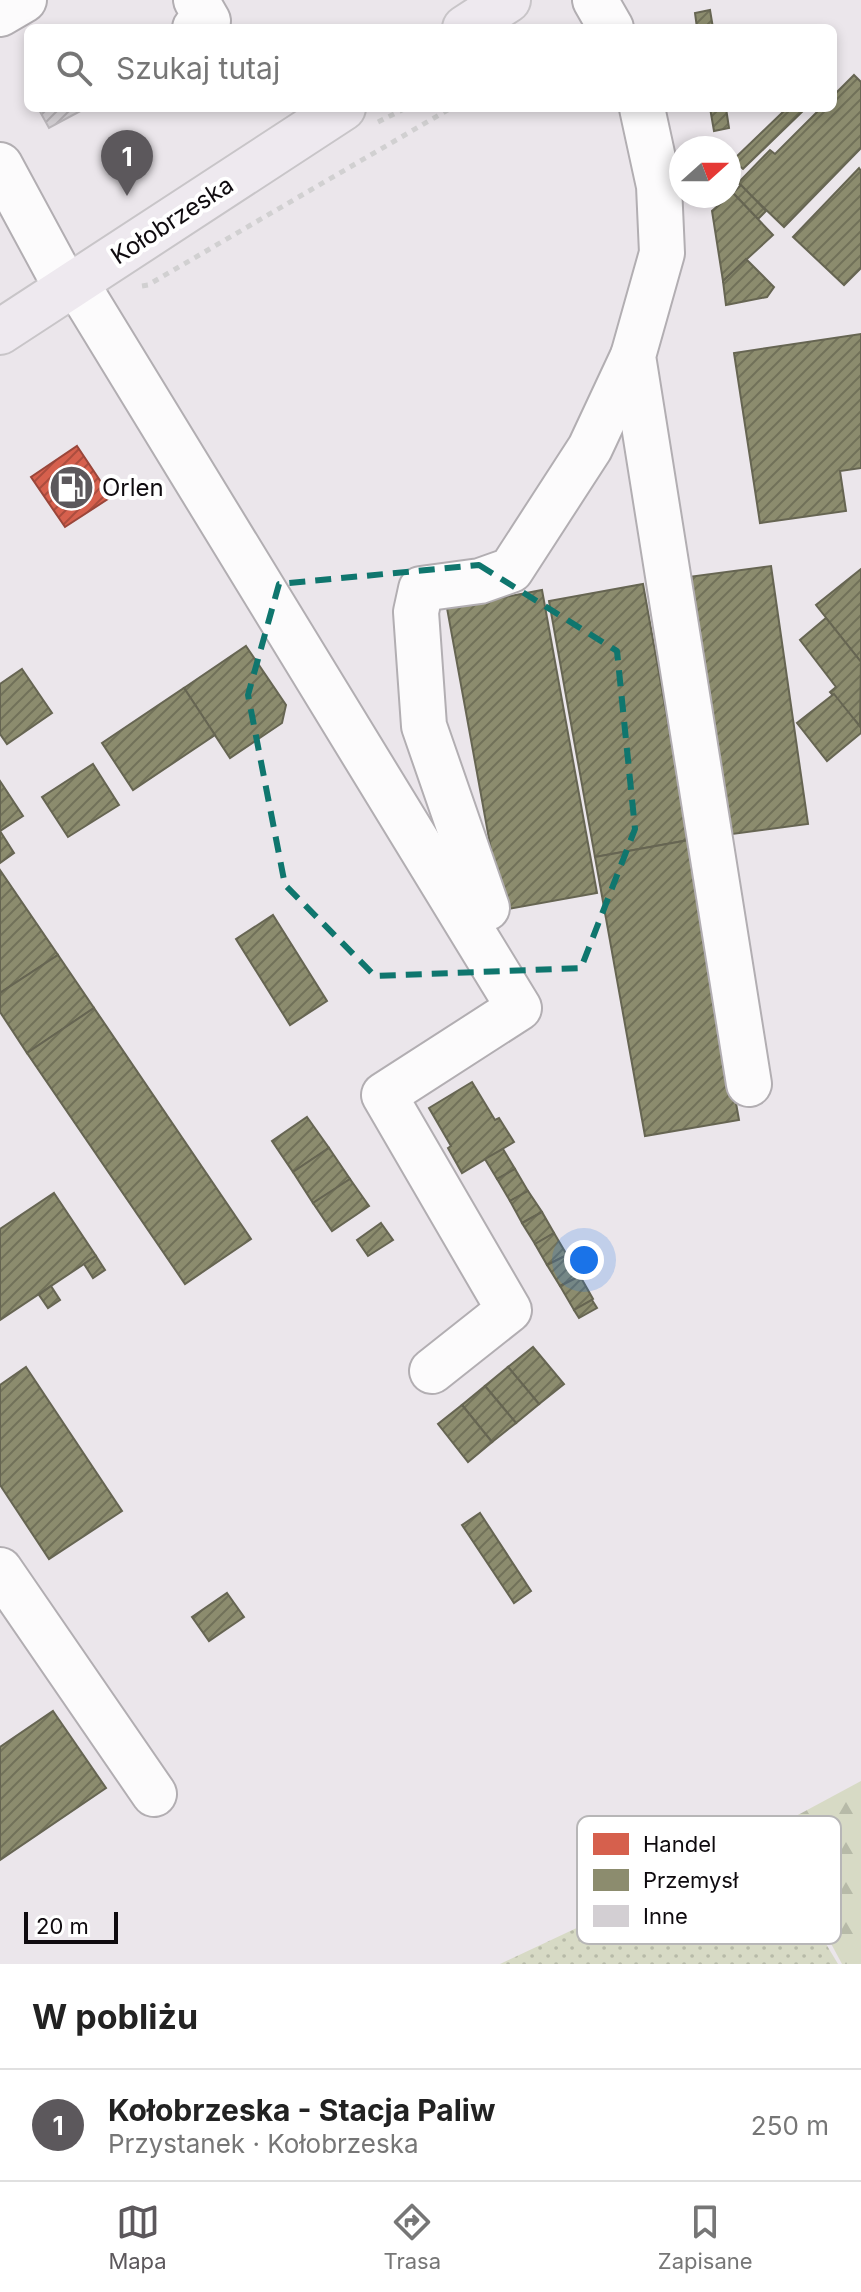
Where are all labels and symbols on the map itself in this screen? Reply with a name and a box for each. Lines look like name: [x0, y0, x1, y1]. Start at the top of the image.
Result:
pin: 1: [101, 130, 153, 196]
north arrow: [669, 136, 741, 208]
street label: Kołobrzeska: [106, 170, 238, 270]
fuel station icon: Orlen: [47, 463, 95, 511]
place label: Orlen: [102, 473, 164, 502]
your location: [564, 1240, 604, 1280]
legend: [577, 1816, 841, 1944]
text: Handel: [643, 1831, 716, 1857]
text: Przemysł: [643, 1867, 739, 1893]
text: Inne: [643, 1903, 688, 1929]
scale bar: [24, 1908, 118, 1944]

